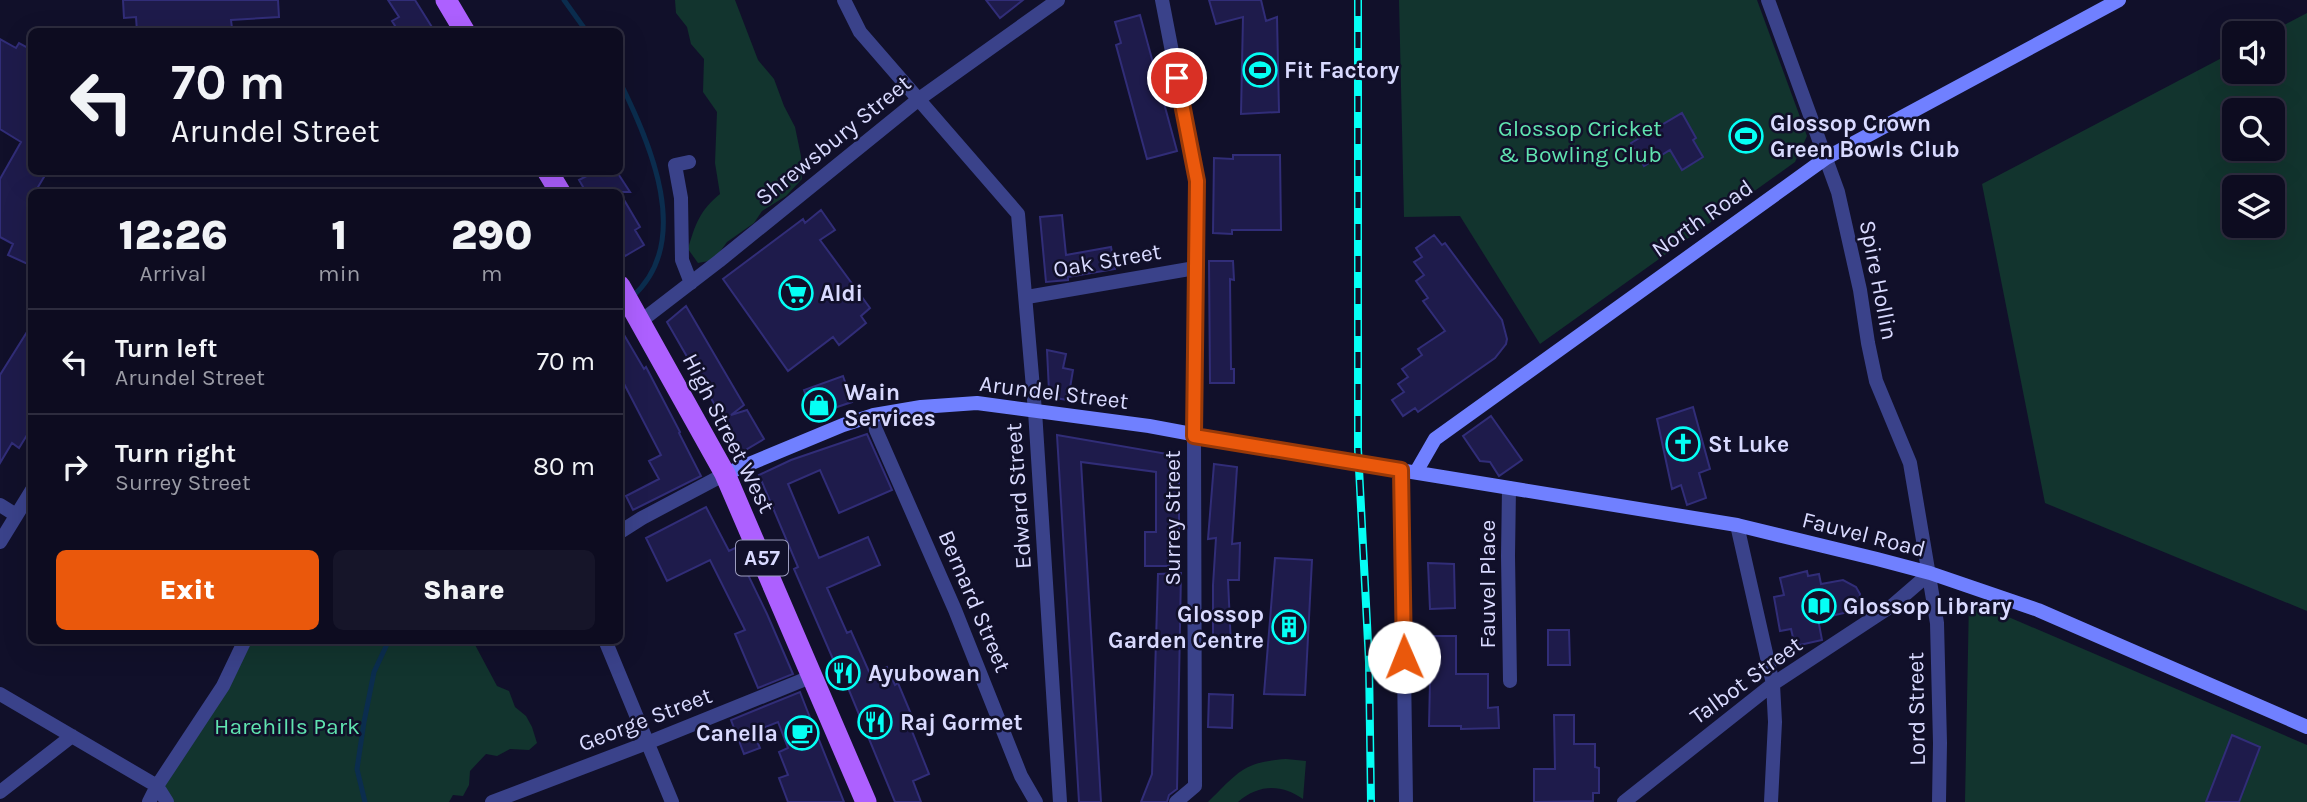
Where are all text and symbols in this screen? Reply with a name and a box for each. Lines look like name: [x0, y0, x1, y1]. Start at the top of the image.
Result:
map controls: [2222, 21, 2285, 238]
button: sound: [2222, 21, 2285, 84]
pin: [1147, 48, 1207, 108]
sports icon: Fit Factory: [1241, 51, 1279, 89]
text: 70 m: [171, 54, 285, 111]
icon: left: [56, 56, 147, 147]
place label: Fit Factory: [1284, 57, 1400, 84]
icon: arrive: [1158, 59, 1196, 97]
street label: Shrewsbury Street: [750, 69, 917, 211]
button: search: [2222, 98, 2285, 161]
place label: Glossop Crown Green Bowls Club: [1770, 110, 1960, 163]
text: Arundel Street: [171, 113, 379, 150]
park label: Glossop Cricket & Bowling Club: [1498, 115, 1662, 168]
sports icon: Glossop Crown Green Bowls Club: [1727, 117, 1765, 155]
street label: North Road: [1646, 174, 1758, 263]
button: layers: [2222, 175, 2285, 238]
text: 12:26: [118, 210, 228, 260]
text: 1: [331, 210, 347, 260]
text: 290: [451, 210, 533, 260]
street label: Spire Hollin: [1854, 218, 1903, 342]
street label: Oak Street: [1051, 238, 1163, 283]
text: Arrival: [139, 260, 207, 287]
text: min: [318, 260, 360, 287]
text: m: [481, 260, 502, 287]
supermarket icon: Aldi: [777, 274, 815, 312]
place label: Aldi: [820, 280, 863, 307]
text: Turn left: [115, 333, 217, 364]
icon: left: [56, 343, 94, 381]
text: 70 m: [537, 346, 595, 377]
street label: High Street West: [677, 349, 781, 518]
text: Arundel Street: [115, 364, 265, 391]
street label: Arundel Street: [978, 370, 1130, 415]
place label: Wain Services: [844, 379, 936, 432]
shop icon: Wain Services: [800, 386, 838, 424]
street label: Edward Street: [1000, 422, 1037, 570]
church icon: St Luke: [1664, 425, 1702, 463]
place label: St Luke: [1708, 431, 1789, 458]
text: Turn right: [115, 438, 236, 469]
icon: right: [56, 448, 94, 486]
street label: Surrey Street: [1159, 450, 1186, 586]
text: 80 m: [533, 451, 595, 482]
text: Surrey Street: [115, 469, 251, 496]
street label: Fauvel Road: [1799, 506, 1928, 563]
street label: Fauvel Place: [1474, 520, 1501, 648]
street label: Bernard Street: [933, 526, 1017, 677]
road number: A57: [736, 540, 788, 576]
button: Exit: [56, 550, 319, 630]
button: Share: [333, 550, 595, 630]
library icon: Glossop Library: [1800, 587, 1838, 625]
place label: Glossop Library: [1843, 593, 2012, 620]
place label: Glossop Garden Centre: [1108, 601, 1264, 654]
building icon: Glossop Garden Centre: [1270, 608, 1308, 646]
position arrow: [1367, 620, 1441, 694]
street label: Talbot Street: [1685, 630, 1808, 730]
street label: Lord Street: [1902, 651, 1931, 766]
restaurant icon: Ayubowan: [824, 654, 862, 692]
place label: Ayubowan: [868, 660, 980, 687]
street label: George Street: [575, 682, 716, 757]
restaurant icon: Raj Gormet: [856, 703, 894, 741]
place label: Raj Gormet: [900, 709, 1023, 736]
park label: Harehills Park: [214, 713, 360, 740]
cafe icon: Canella: [783, 714, 821, 752]
place label: Canella: [696, 720, 778, 747]

